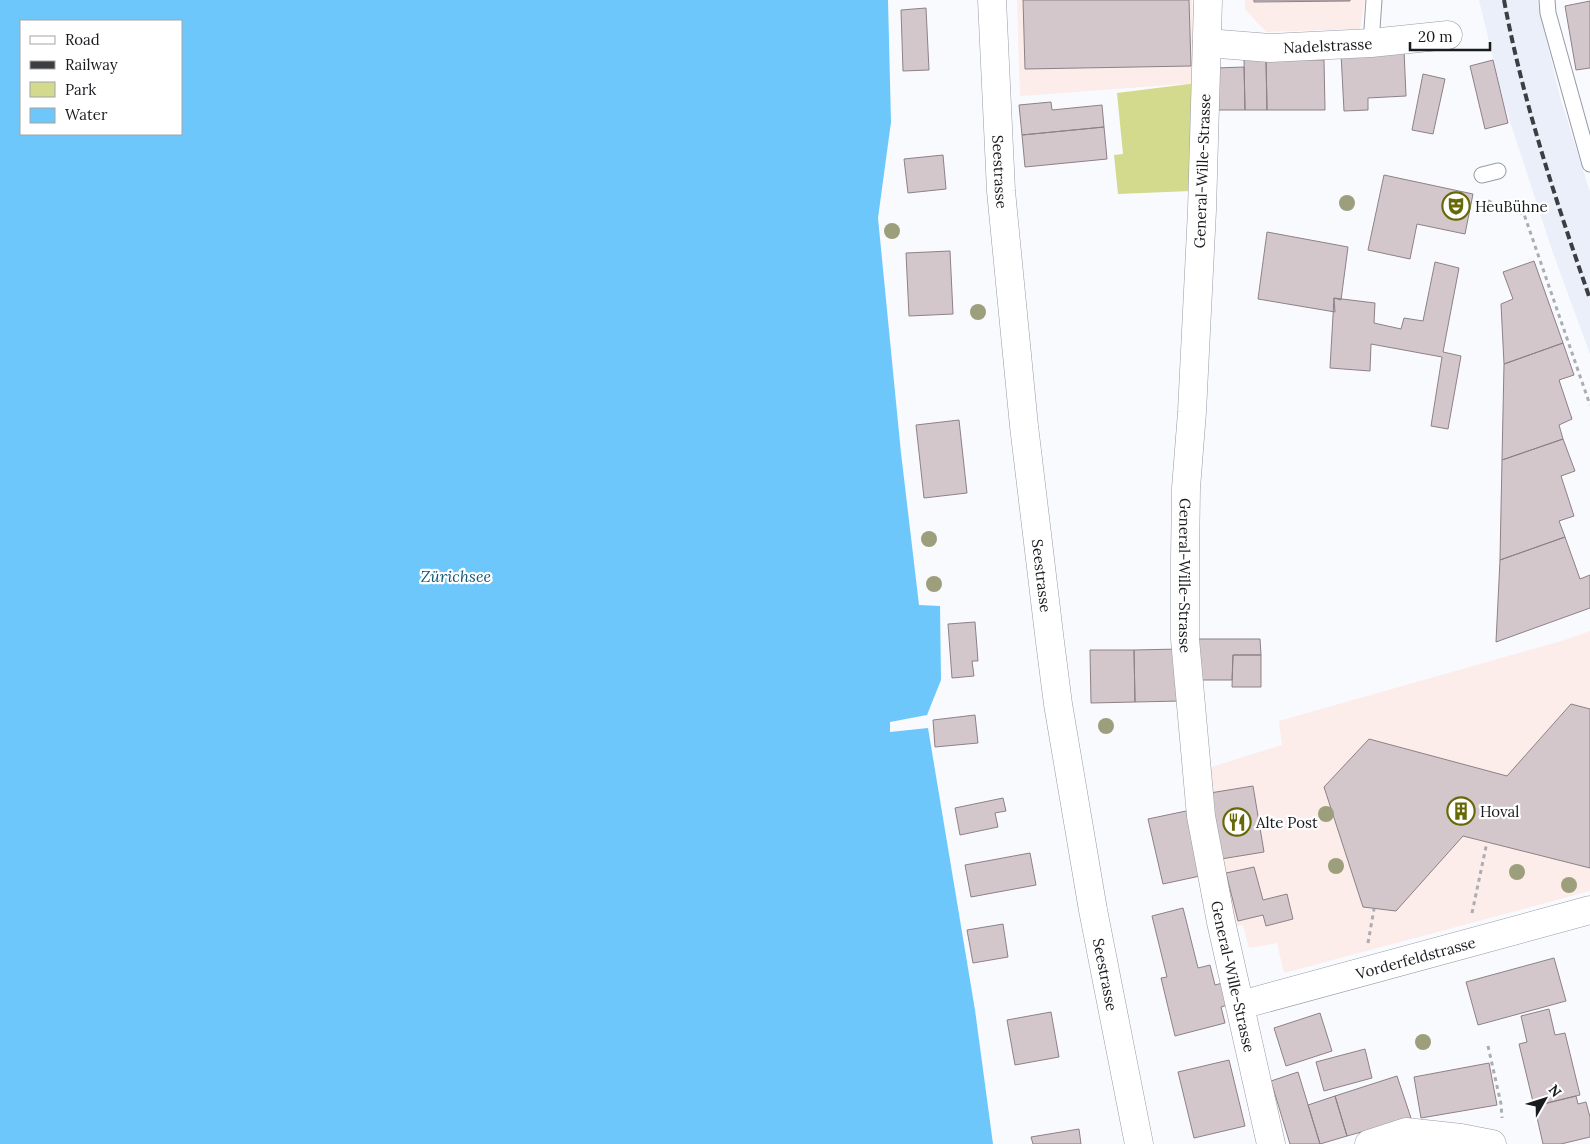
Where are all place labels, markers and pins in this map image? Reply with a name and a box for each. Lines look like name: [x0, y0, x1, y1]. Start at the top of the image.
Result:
theatre icon: HeuBühne: [1441, 191, 1471, 221]
place label: HeuBühne: [1475, 197, 1548, 216]
building icon: Hoval: [1446, 796, 1476, 826]
place label: Hoval: [1480, 802, 1519, 821]
restaurant icon: Alte Post: [1222, 807, 1252, 837]
place label: Alte Post: [1255, 813, 1318, 832]

